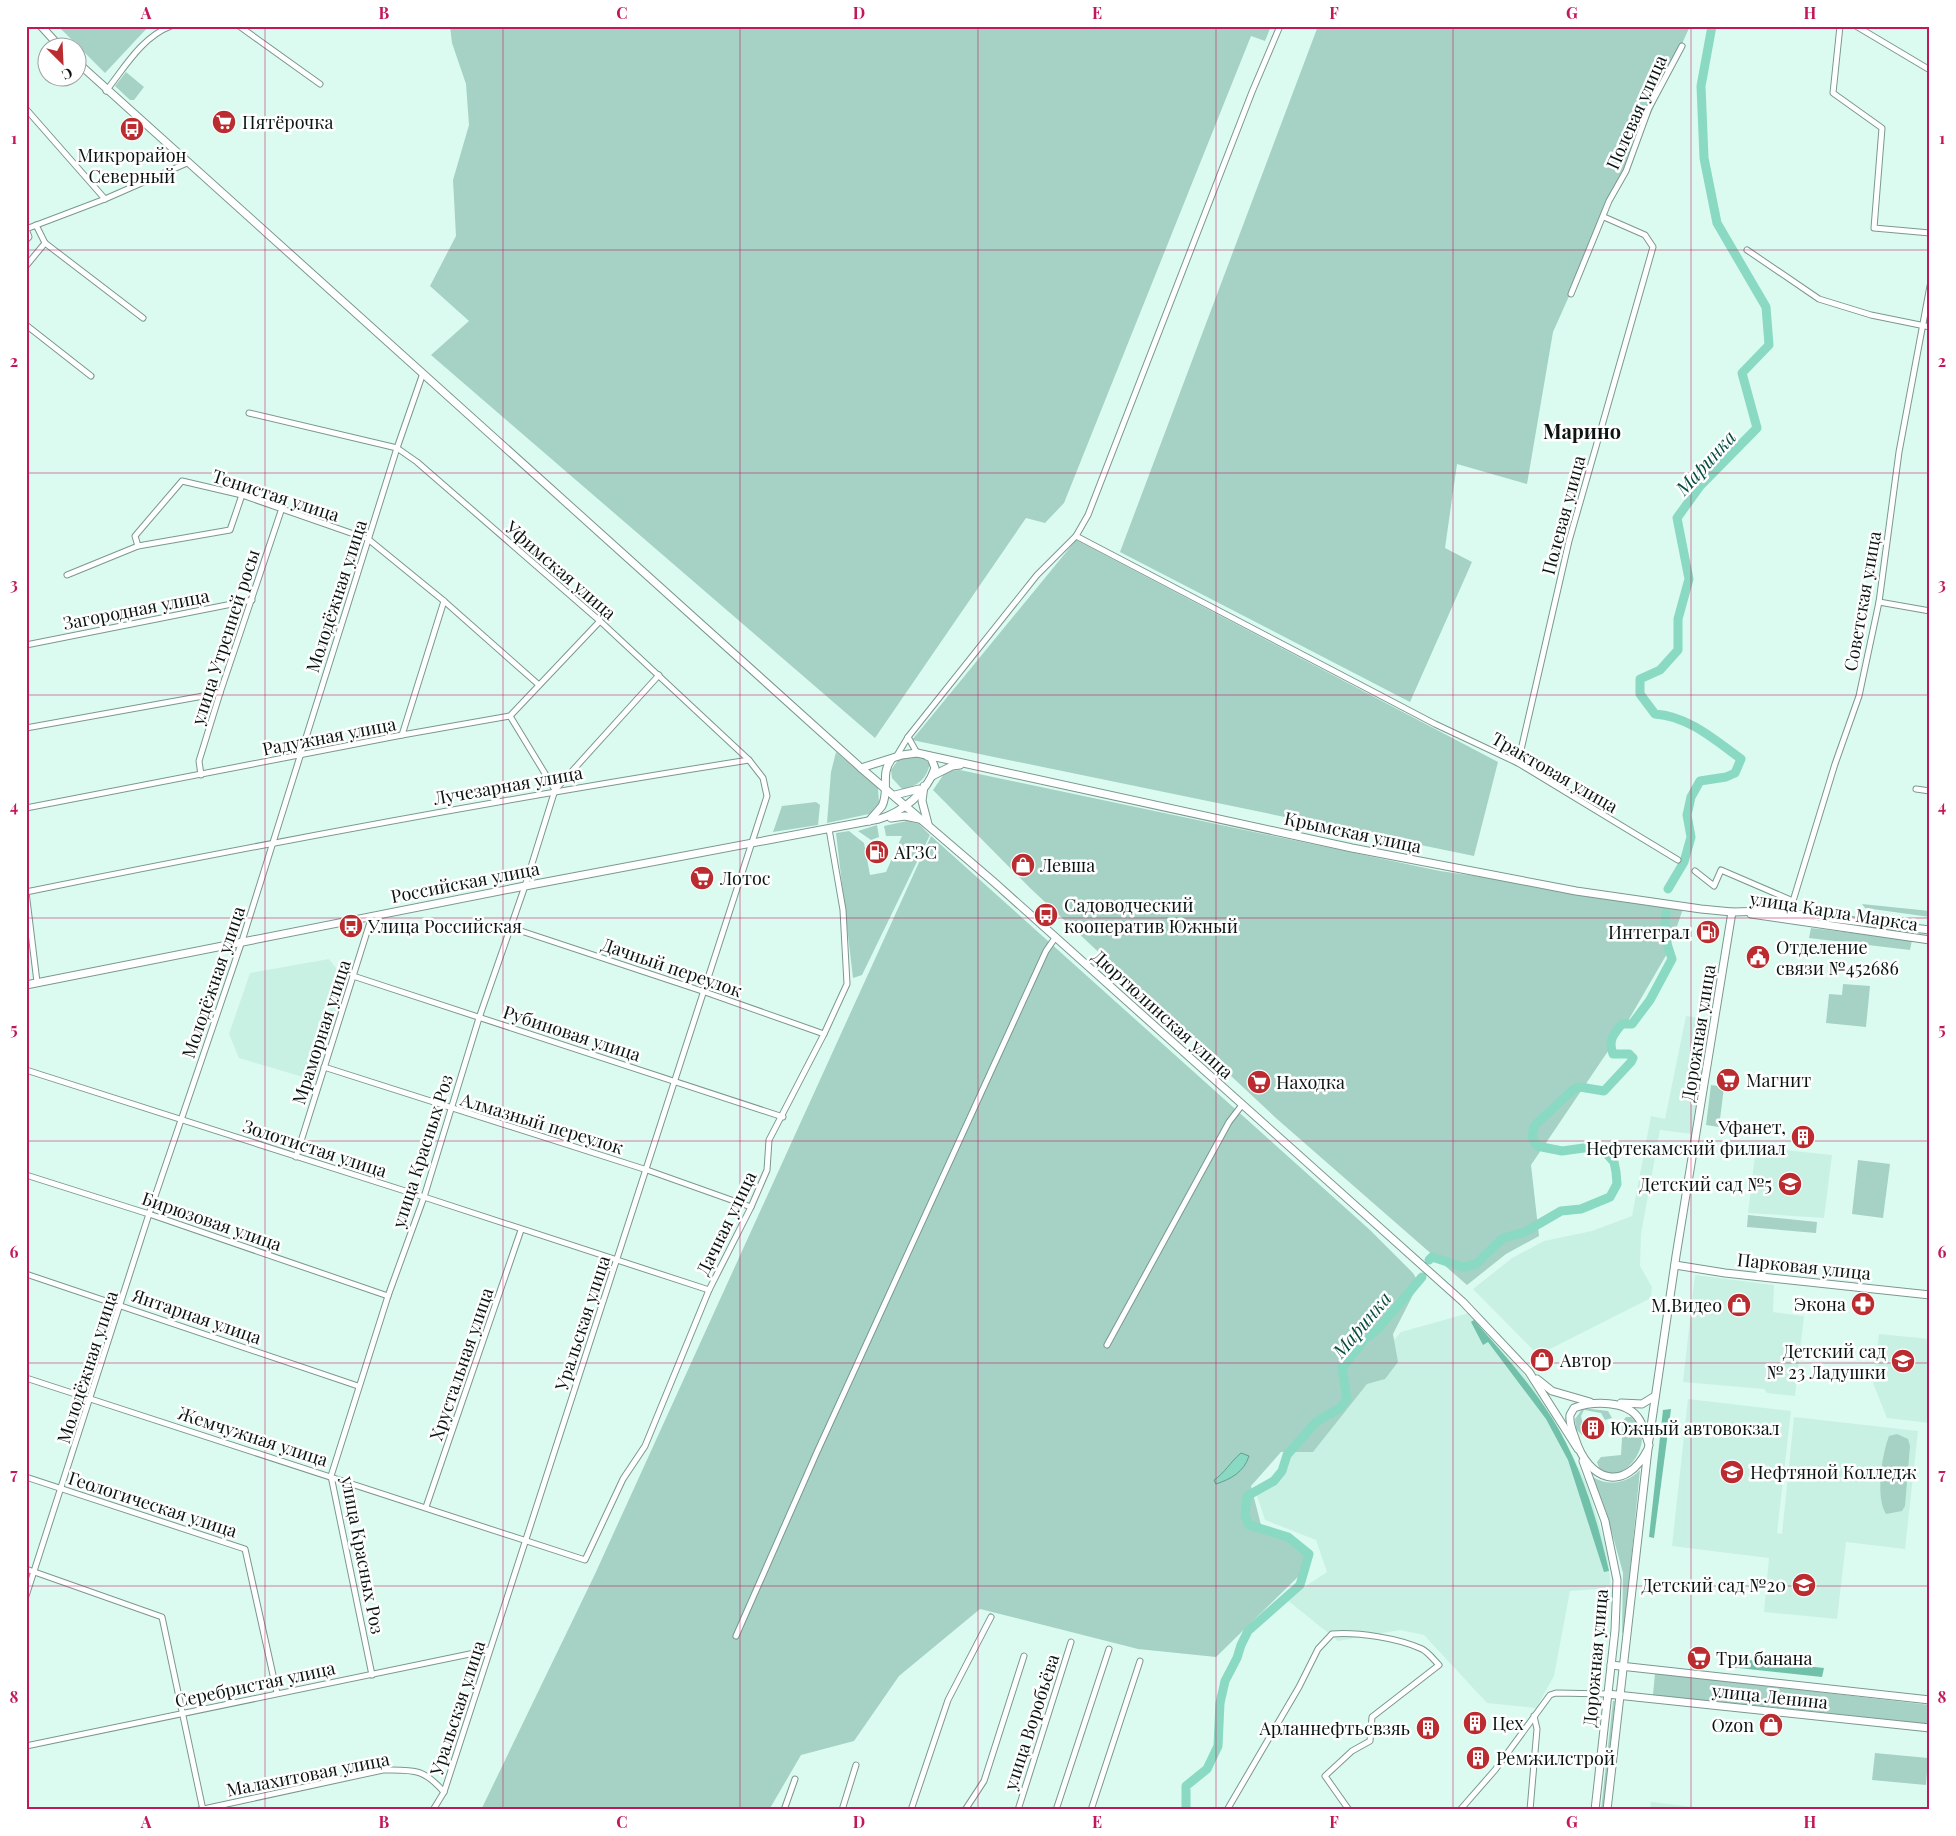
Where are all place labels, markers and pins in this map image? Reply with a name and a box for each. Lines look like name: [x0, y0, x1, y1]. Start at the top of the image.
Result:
supermarket icon: Пятёрочка: [211, 109, 237, 135]
place label: Пятёрочка: [242, 110, 333, 134]
bus stop icon: Микрорайон Северный: [119, 116, 145, 142]
place label: Микрорайон Северный: [77, 143, 187, 188]
fuel station icon: АГЗС: [864, 839, 890, 865]
place label: АГЗС: [893, 840, 937, 864]
shop icon: Левша: [1010, 852, 1036, 878]
place label: Левша: [1039, 853, 1095, 877]
supermarket icon: Лотос: [689, 865, 715, 891]
place label: Лотос: [719, 866, 771, 890]
place label: Садоводческий кооператив Южный: [1064, 893, 1238, 938]
bus stop icon: Садоводческий кооператив Южный: [1033, 902, 1059, 928]
bus stop icon: Улица Российская: [338, 913, 364, 939]
place label: Улица Российская: [367, 914, 522, 938]
fuel station icon: Интеграл: [1695, 919, 1721, 945]
place label: Интеграл: [1608, 920, 1690, 944]
place label: Отделение связи №452686: [1776, 935, 1899, 980]
public building icon: Отделение связи №452686: [1745, 944, 1771, 970]
supermarket icon: Магнит: [1715, 1067, 1741, 1093]
place label: Магнит: [1746, 1068, 1811, 1092]
supermarket icon: Находка: [1246, 1069, 1272, 1095]
place label: Находка: [1276, 1070, 1345, 1094]
place label: Уфанет, Нефтекамский филиал: [1586, 1115, 1786, 1160]
building icon: Уфанет, Нефтекамский филиал: [1790, 1124, 1816, 1150]
school or university icon: Детский сад №5: [1777, 1171, 1803, 1197]
place label: Детский сад №5: [1639, 1172, 1772, 1196]
pharmacy icon: Экона: [1850, 1291, 1876, 1317]
shop icon: М.Видео: [1726, 1292, 1752, 1318]
place label: Экона: [1794, 1292, 1846, 1316]
place label: М.Видео: [1651, 1293, 1722, 1317]
place label: Детский сад № 23 Ладушки: [1766, 1339, 1887, 1384]
shop icon: Автор: [1529, 1347, 1555, 1373]
place label: Автор: [1559, 1348, 1611, 1372]
school or university icon: Детский сад № 23 Ладушки: [1890, 1348, 1916, 1374]
building icon: Южный автовокзал: [1580, 1415, 1606, 1441]
place label: Южный автовокзал: [1610, 1416, 1780, 1440]
school or university icon: Нефтяной Колледж: [1719, 1459, 1745, 1485]
place label: Нефтяной Колледж: [1750, 1460, 1917, 1484]
school or university icon: Детский сад №20: [1791, 1572, 1817, 1598]
place label: Детский сад №20: [1641, 1573, 1786, 1597]
supermarket icon: Три банана: [1686, 1645, 1712, 1671]
place label: Три банана: [1716, 1646, 1812, 1670]
building icon: Цех: [1462, 1710, 1488, 1736]
place label: Цех: [1492, 1711, 1524, 1735]
shop icon: Ozon: [1758, 1712, 1784, 1738]
place label: Ozon: [1711, 1713, 1754, 1737]
building icon: Арланнефтьсвзяь: [1415, 1715, 1441, 1741]
place label: Арланнефтьсвзяь: [1259, 1716, 1410, 1740]
building icon: Ремжилстрой: [1465, 1745, 1491, 1771]
place label: Ремжилстрой: [1496, 1746, 1615, 1770]

